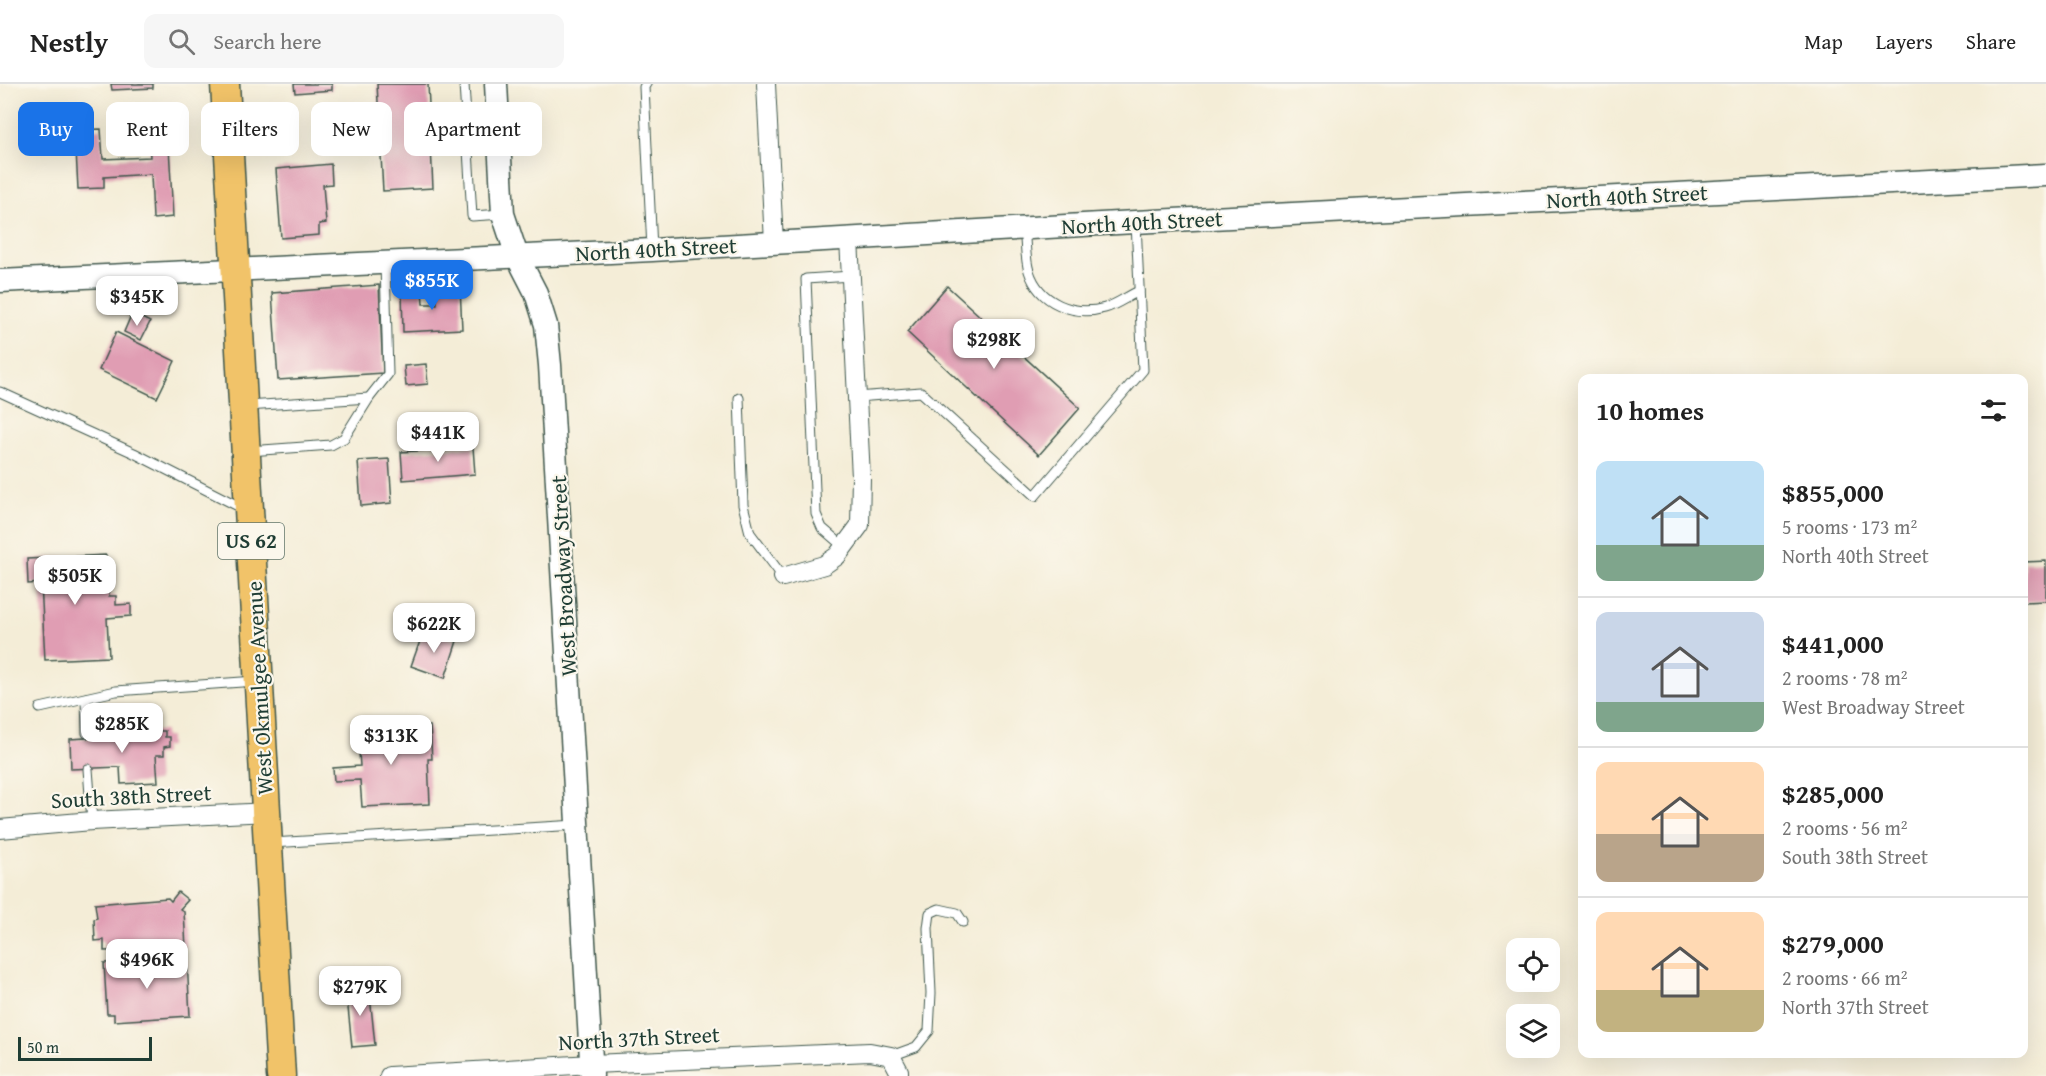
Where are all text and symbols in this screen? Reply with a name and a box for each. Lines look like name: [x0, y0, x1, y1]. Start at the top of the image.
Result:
search box: [144, 14, 564, 68]
text: Nestly: [30, 21, 108, 62]
icon: search: [165, 25, 198, 58]
text: Search here: [213, 25, 322, 57]
text: Map: [1804, 26, 1843, 57]
text: Layers: [1876, 26, 1933, 57]
text: Share: [1966, 26, 2016, 57]
chip: Buy: [18, 102, 94, 156]
chip: Rent: [106, 102, 189, 156]
chip: Filters: [201, 102, 299, 156]
chip: New: [311, 102, 392, 156]
chip: Apartment: [404, 102, 542, 156]
street label: North 40th Street: [1546, 176, 1709, 216]
street label: North 40th Street: [1061, 202, 1224, 242]
street label: North 40th Street: [575, 229, 738, 269]
pin: $855K: [390, 260, 474, 311]
text: $855K: [405, 265, 459, 294]
pin: $345K: [95, 276, 179, 327]
text: $345K: [110, 281, 164, 310]
pin: $298K: [952, 319, 1036, 370]
text: $298K: [967, 324, 1021, 353]
text: 10 homes: [1596, 391, 1704, 430]
icon: filters: [1977, 394, 2010, 427]
pin: $441K: [396, 412, 480, 463]
text: $441K: [411, 417, 465, 446]
text: $855,000: [1782, 473, 1884, 512]
street label: West Broadway Street: [542, 474, 584, 677]
icon: home: [1644, 485, 1716, 557]
text: 5 rooms · 173 m²: [1782, 512, 1917, 541]
road number: US 62: [218, 523, 284, 559]
text: North 40th Street: [1782, 541, 1929, 570]
pin: $505K: [33, 555, 117, 606]
text: $505K: [48, 560, 102, 589]
street label: West Okmulgee Avenue: [237, 580, 281, 796]
pin: $622K: [392, 603, 476, 654]
text: $622K: [407, 608, 461, 637]
text: $441,000: [1782, 624, 1884, 663]
icon: home: [1644, 636, 1716, 708]
text: 2 rooms · 78 m²: [1782, 663, 1908, 692]
text: West Broadway Street: [1782, 692, 1965, 721]
pin: $285K: [80, 703, 164, 754]
text: $285K: [95, 708, 149, 737]
pin: $313K: [349, 715, 433, 766]
text: $313K: [364, 720, 418, 749]
text: $285,000: [1782, 774, 1884, 813]
street label: South 38th Street: [50, 776, 212, 816]
icon: home: [1644, 786, 1716, 858]
text: 2 rooms · 56 m²: [1782, 813, 1908, 842]
text: South 38th Street: [1782, 842, 1928, 871]
text: $279,000: [1782, 924, 1884, 963]
icon: home: [1644, 936, 1716, 1008]
map controls: [1506, 938, 1560, 1058]
button: locate: [1506, 938, 1560, 992]
pin: $496K: [105, 939, 189, 990]
text: $496K: [120, 944, 174, 973]
text: 2 rooms · 66 m²: [1782, 963, 1908, 992]
pin: $279K: [318, 966, 402, 1017]
text: $279K: [333, 971, 387, 1000]
text: North 37th Street: [1782, 992, 1929, 1021]
button: layers: [1506, 1004, 1560, 1058]
street label: North 37th Street: [558, 1018, 721, 1058]
scale bar: [18, 1034, 152, 1062]
text: 50 m: [27, 1035, 59, 1059]

